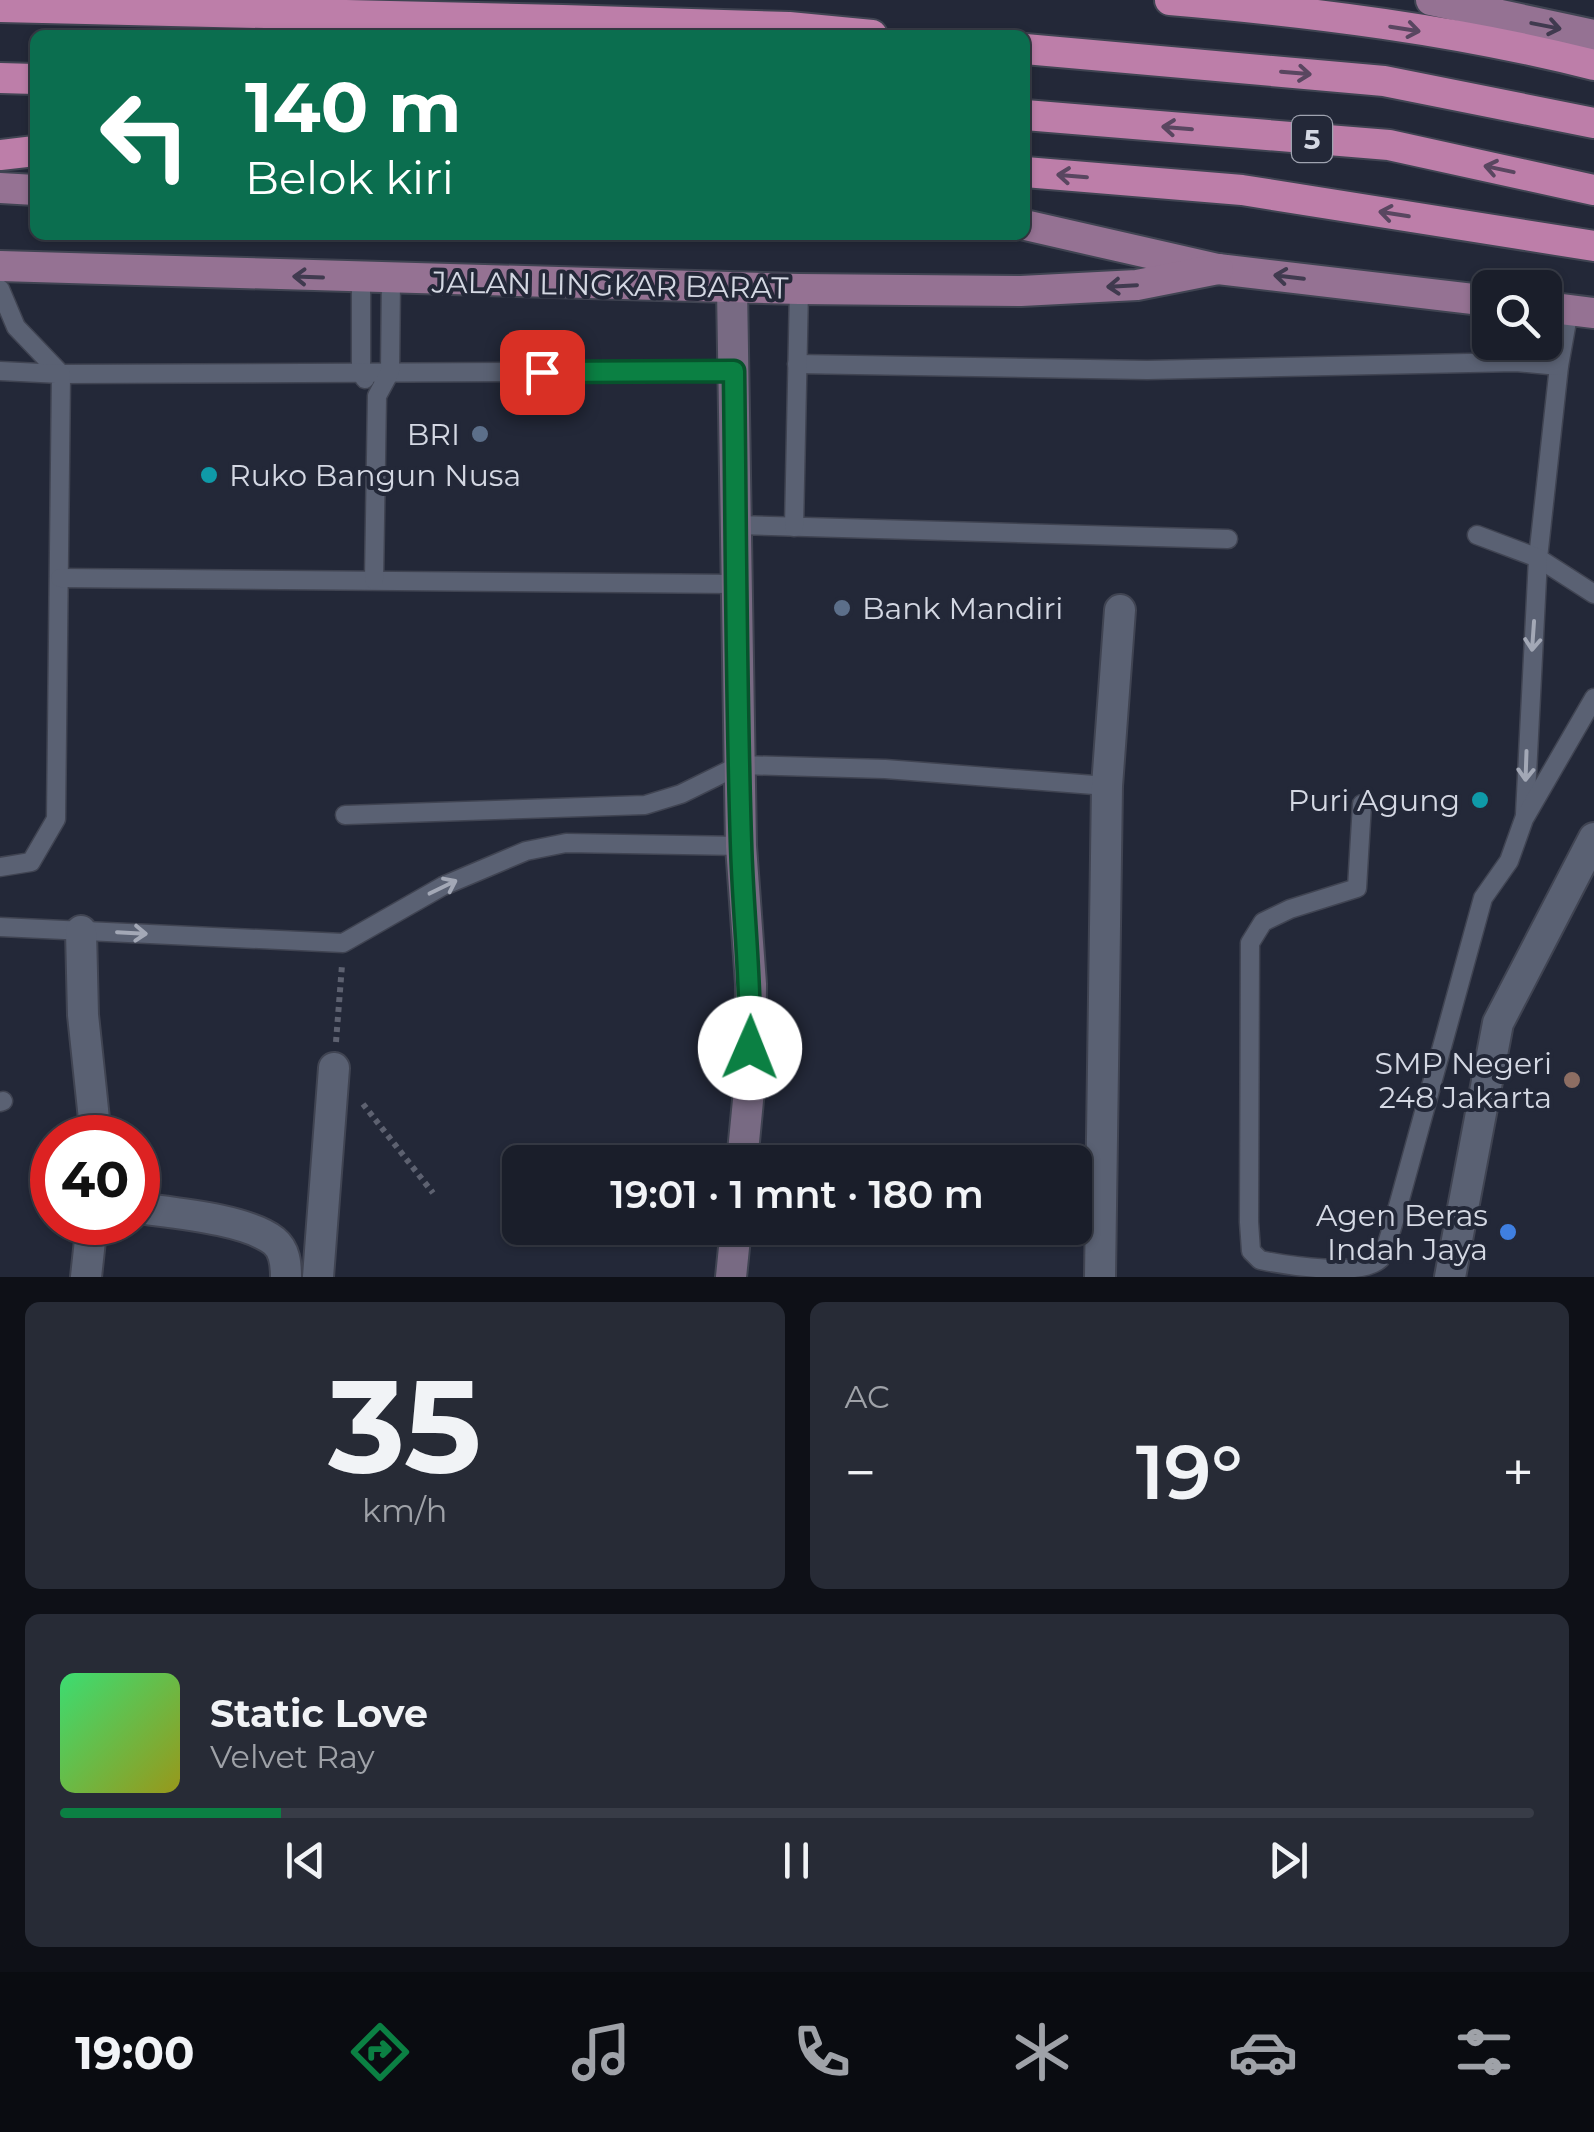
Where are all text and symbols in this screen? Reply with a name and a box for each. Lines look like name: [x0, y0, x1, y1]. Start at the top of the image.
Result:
one-way arrow: [1529, 17, 1561, 36]
one-way arrow: [1389, 20, 1421, 39]
text: 140 m: [245, 64, 461, 150]
one-way arrow: [1280, 64, 1312, 83]
icon: left: [80, 70, 210, 200]
road number: 5: [1292, 116, 1332, 162]
one-way arrow: [1161, 118, 1194, 137]
text: Belok kiri: [245, 150, 454, 205]
one-way arrow: [1484, 159, 1516, 177]
one-way arrow: [1056, 166, 1088, 185]
one-way arrow: [1378, 204, 1411, 223]
street label: JALAN LINGKAR BARAT: [430, 263, 789, 307]
one-way arrow: [292, 267, 324, 286]
one-way arrow: [1273, 267, 1306, 286]
map controls: [1472, 270, 1562, 360]
button: search: [1472, 270, 1562, 360]
one-way arrow: [1107, 276, 1139, 295]
pin: [500, 330, 585, 415]
icon: arrive: [515, 345, 570, 400]
place label: BRI: [407, 416, 460, 453]
marker: BRI: [469, 423, 491, 445]
place label: Ruko Bangun Nusa: [229, 457, 521, 494]
marker: Ruko Bangun Nusa: [198, 464, 220, 486]
place label: Bank Mandiri: [862, 590, 1063, 627]
marker: Bank Mandiri: [831, 597, 853, 619]
one-way arrow: [1523, 619, 1542, 651]
one-way arrow: [1517, 750, 1536, 782]
place label: Puri Agung: [1288, 782, 1460, 819]
marker: Puri Agung: [1469, 789, 1491, 811]
one-way arrow: [427, 877, 457, 896]
one-way arrow: [116, 924, 148, 943]
position arrow: [698, 996, 802, 1100]
place label: SMP Negeri 248 Jakarta: [1374, 1045, 1552, 1116]
marker: SMP Negeri 248 Jakarta: [1561, 1069, 1583, 1091]
speed limit sign: 40: [30, 1115, 160, 1245]
text: 19:01 · 1 mnt · 180 m: [610, 1171, 984, 1218]
place label: Agen Beras Indah Jaya: [1316, 1197, 1488, 1268]
marker: Agen Beras Indah Jaya: [1497, 1221, 1519, 1243]
text: 35: [328, 1346, 481, 1505]
text: AC: [845, 1377, 890, 1416]
text: 19°: [1136, 1426, 1243, 1518]
text: −: [845, 1439, 876, 1506]
text: +: [1502, 1439, 1534, 1506]
text: km/h: [362, 1491, 447, 1530]
text: Static Love: [210, 1690, 428, 1737]
text: Velvet Ray: [210, 1737, 375, 1776]
icon: previous: [278, 1833, 333, 1888]
icon: pause: [769, 1833, 824, 1888]
icon: next: [1261, 1833, 1316, 1888]
icon: directions: [345, 2017, 415, 2087]
icon: music: [566, 2017, 636, 2087]
icon: phone: [787, 2017, 857, 2087]
icon: climate: [1007, 2017, 1077, 2087]
icon: car: [1228, 2017, 1298, 2087]
icon: filters: [1449, 2017, 1519, 2087]
text: 19:00: [75, 2025, 195, 2080]

